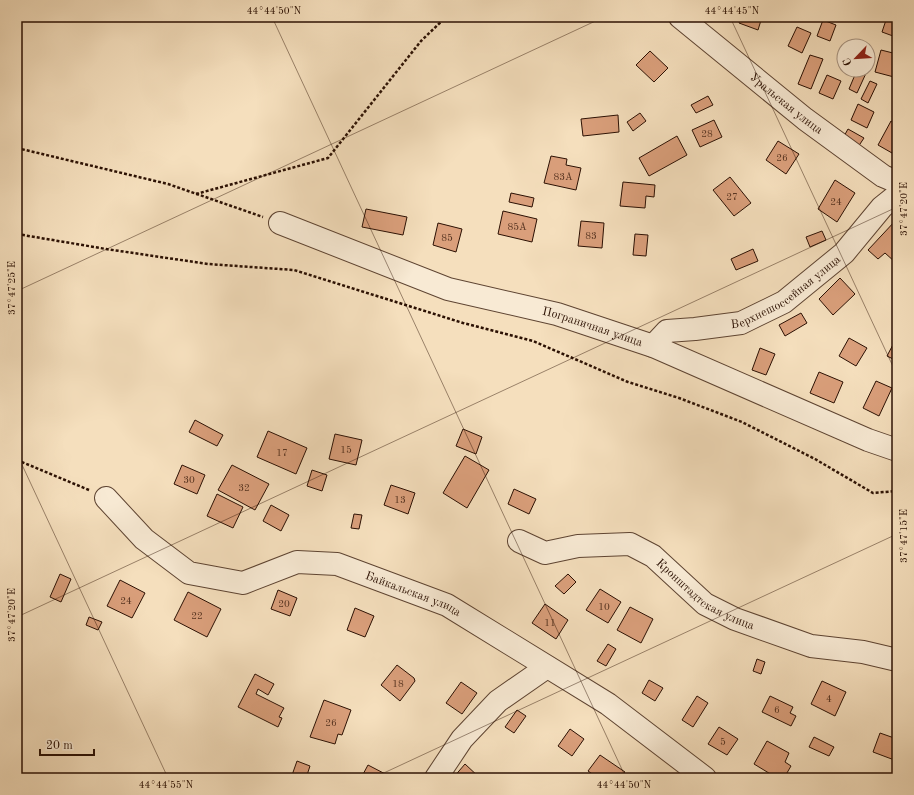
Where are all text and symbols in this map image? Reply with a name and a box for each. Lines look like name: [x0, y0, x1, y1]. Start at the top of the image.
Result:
text: 44°44'50"N: [247, 6, 302, 16]
text: 44°44'45"N: [705, 6, 760, 16]
north arrow: [836, 38, 876, 78]
text: С: [842, 56, 855, 67]
street label: Уральская улица: [747, 71, 825, 137]
house number: 28: [701, 129, 713, 139]
house number: 26: [776, 153, 788, 163]
house number: 83А: [553, 172, 573, 182]
text: 37°47'20"E: [899, 182, 909, 236]
house number: 27: [726, 192, 738, 202]
house number: 24: [830, 197, 842, 207]
house number: 85А: [507, 222, 527, 232]
house number: 83: [585, 231, 597, 241]
house number: 85: [441, 233, 453, 243]
street label: Верхнешоссейная улица: [730, 254, 843, 331]
text: 37°47'25"E: [7, 261, 17, 315]
street label: Пограничная улица: [541, 306, 644, 349]
house number: 15: [340, 445, 352, 455]
house number: 17: [276, 448, 288, 458]
house number: 30: [183, 475, 195, 485]
house number: 32: [238, 483, 250, 493]
house number: 13: [394, 495, 406, 505]
text: 37°47'15"E: [899, 509, 909, 563]
street label: Кронштадтская улица: [653, 557, 756, 632]
street label: Байкальская улица: [363, 570, 463, 619]
text: 37°47'20"E: [7, 588, 17, 642]
house number: 24: [120, 596, 132, 606]
house number: 20: [278, 599, 290, 609]
house number: 10: [598, 602, 610, 612]
house number: 22: [191, 611, 203, 621]
house number: 11: [544, 618, 556, 628]
house number: 18: [392, 679, 404, 689]
house number: 4: [826, 694, 832, 704]
house number: 6: [774, 705, 780, 715]
house number: 26: [325, 718, 337, 728]
scale bar: [40, 731, 94, 757]
house number: 5: [720, 737, 726, 747]
text: 20 m: [46, 740, 73, 752]
text: 44°44'55"N: [139, 780, 194, 790]
text: 44°44'50"N: [597, 780, 652, 790]

